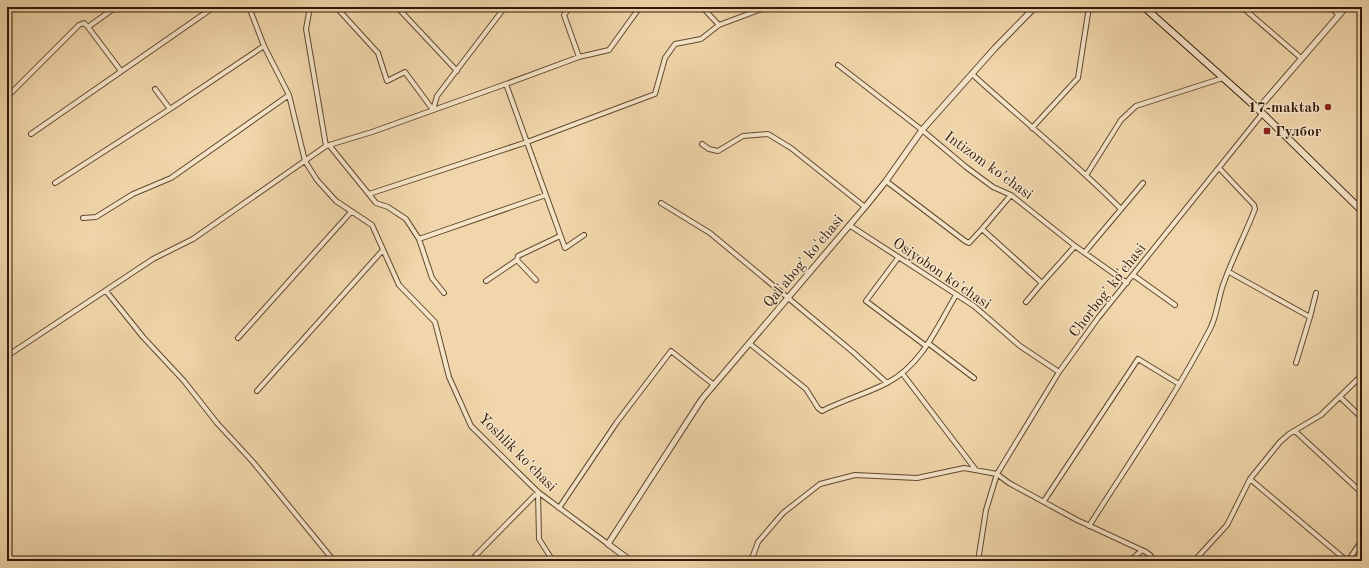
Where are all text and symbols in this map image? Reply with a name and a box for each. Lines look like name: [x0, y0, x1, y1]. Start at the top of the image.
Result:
place label: 17-maktab: [1248, 101, 1320, 116]
marker: 17-maktab: [1323, 102, 1333, 112]
place label: Гулбоғ: [1275, 125, 1322, 140]
marker: Гулбоғ: [1262, 126, 1272, 136]
street label: Intizom ko'chasi: [941, 129, 1035, 203]
street label: Qal'abog' ko'chasi: [761, 213, 847, 311]
street label: Osiyobon ko'chasi: [889, 236, 993, 313]
street label: Сhorbog' ko'chasi: [1067, 241, 1149, 341]
street label: Yoshlik ko'chasi: [475, 411, 559, 495]

